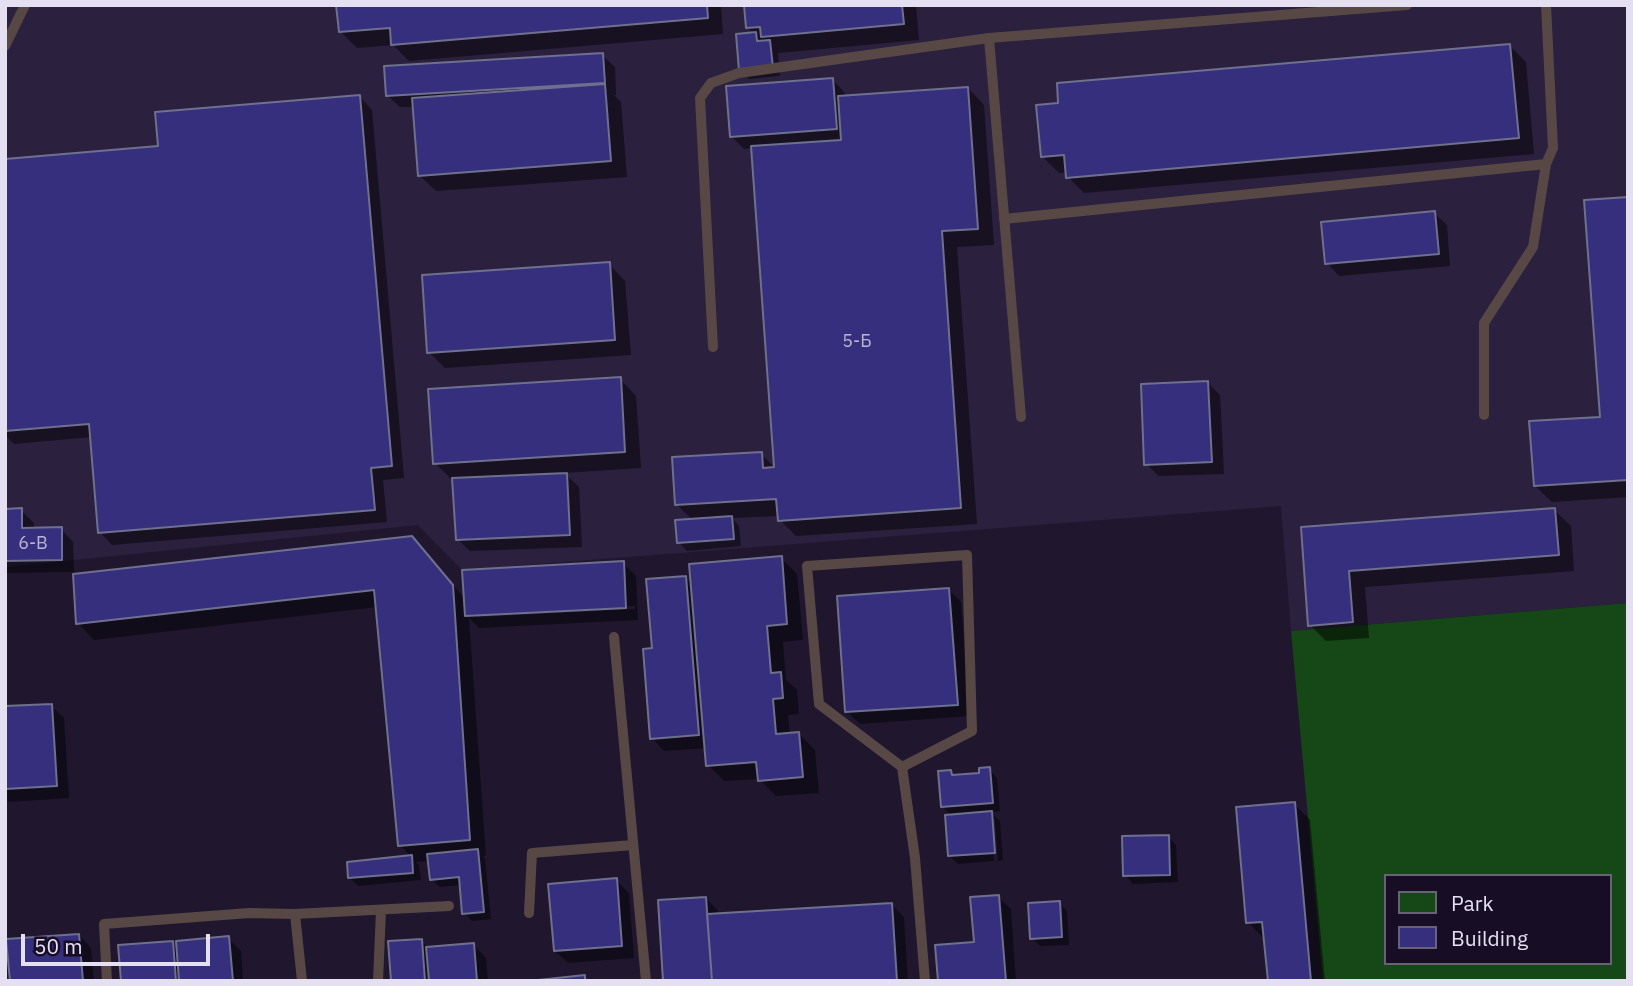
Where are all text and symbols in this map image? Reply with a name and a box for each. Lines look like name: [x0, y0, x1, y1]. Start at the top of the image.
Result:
house number: 5-Б: [842, 331, 872, 353]
house number: 6-В: [18, 533, 48, 555]
legend: [1384, 874, 1612, 965]
text: Park: [1451, 889, 1494, 917]
scale bar: [24, 920, 214, 964]
text: Building: [1451, 924, 1528, 952]
text: 50 m: [34, 932, 83, 960]

